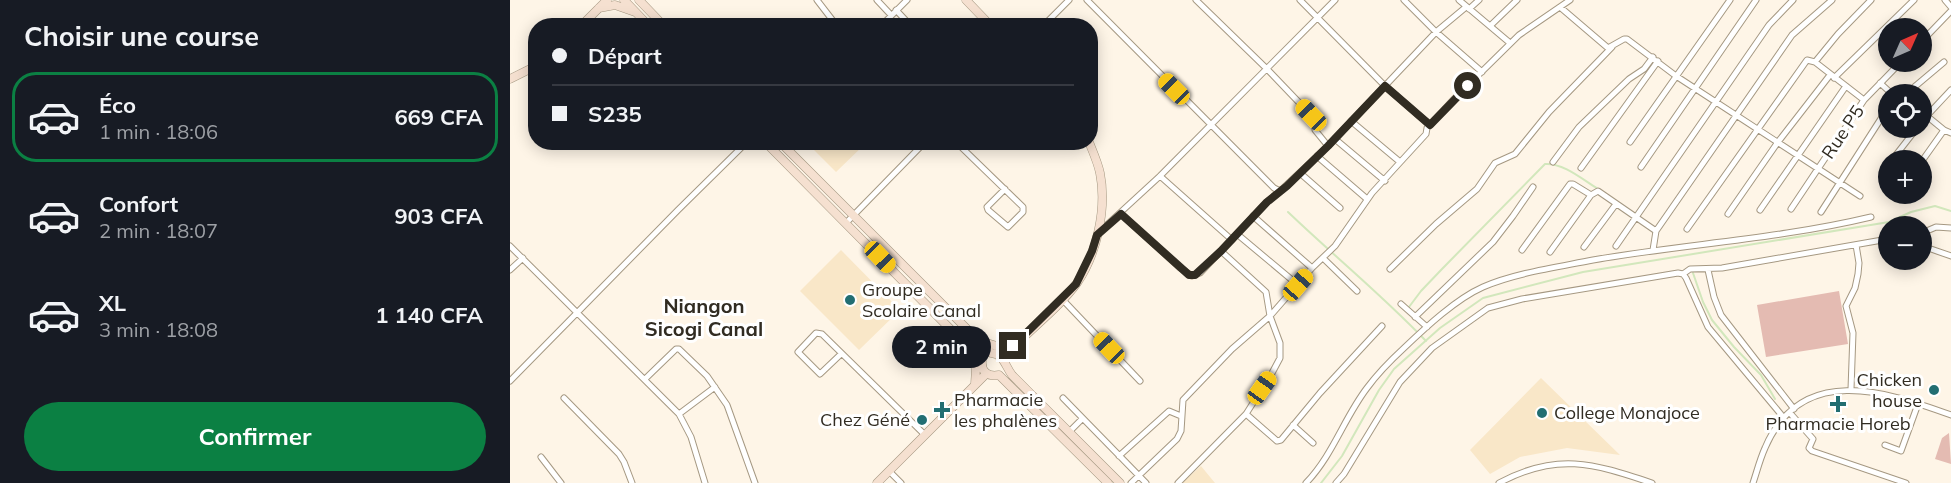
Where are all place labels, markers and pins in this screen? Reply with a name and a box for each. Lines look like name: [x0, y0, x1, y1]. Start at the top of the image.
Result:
place label: Groupe Scolaire Canal: [862, 278, 981, 322]
marker: Groupe Scolaire Canal: [843, 293, 857, 307]
place label: Chicken house: [1857, 368, 1922, 412]
marker: Chicken house: [1927, 383, 1941, 397]
place label: Pharmacie les phalènes: [954, 388, 1057, 432]
marker: Pharmacie Horeb: [1831, 397, 1845, 411]
place label: College Monajoce: [1554, 401, 1700, 424]
marker: Pharmacie les phalènes: [935, 403, 949, 417]
marker: College Monajoce: [1535, 406, 1549, 420]
place label: Chez Géné: [820, 408, 910, 431]
place label: Pharmacie Horeb: [1766, 412, 1910, 435]
marker: Chez Géné: [915, 413, 929, 427]

